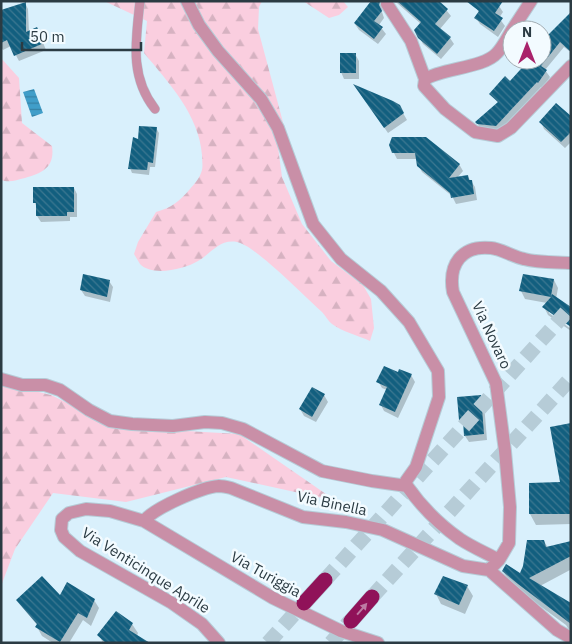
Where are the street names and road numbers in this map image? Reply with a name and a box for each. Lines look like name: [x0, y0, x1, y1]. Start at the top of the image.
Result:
street label: Via Novaro: [468, 298, 516, 372]
street label: Via Binella: [295, 486, 369, 520]
street label: Via Venticinque Aprile: [78, 523, 214, 617]
street label: Via Turiggia: [227, 547, 305, 601]

